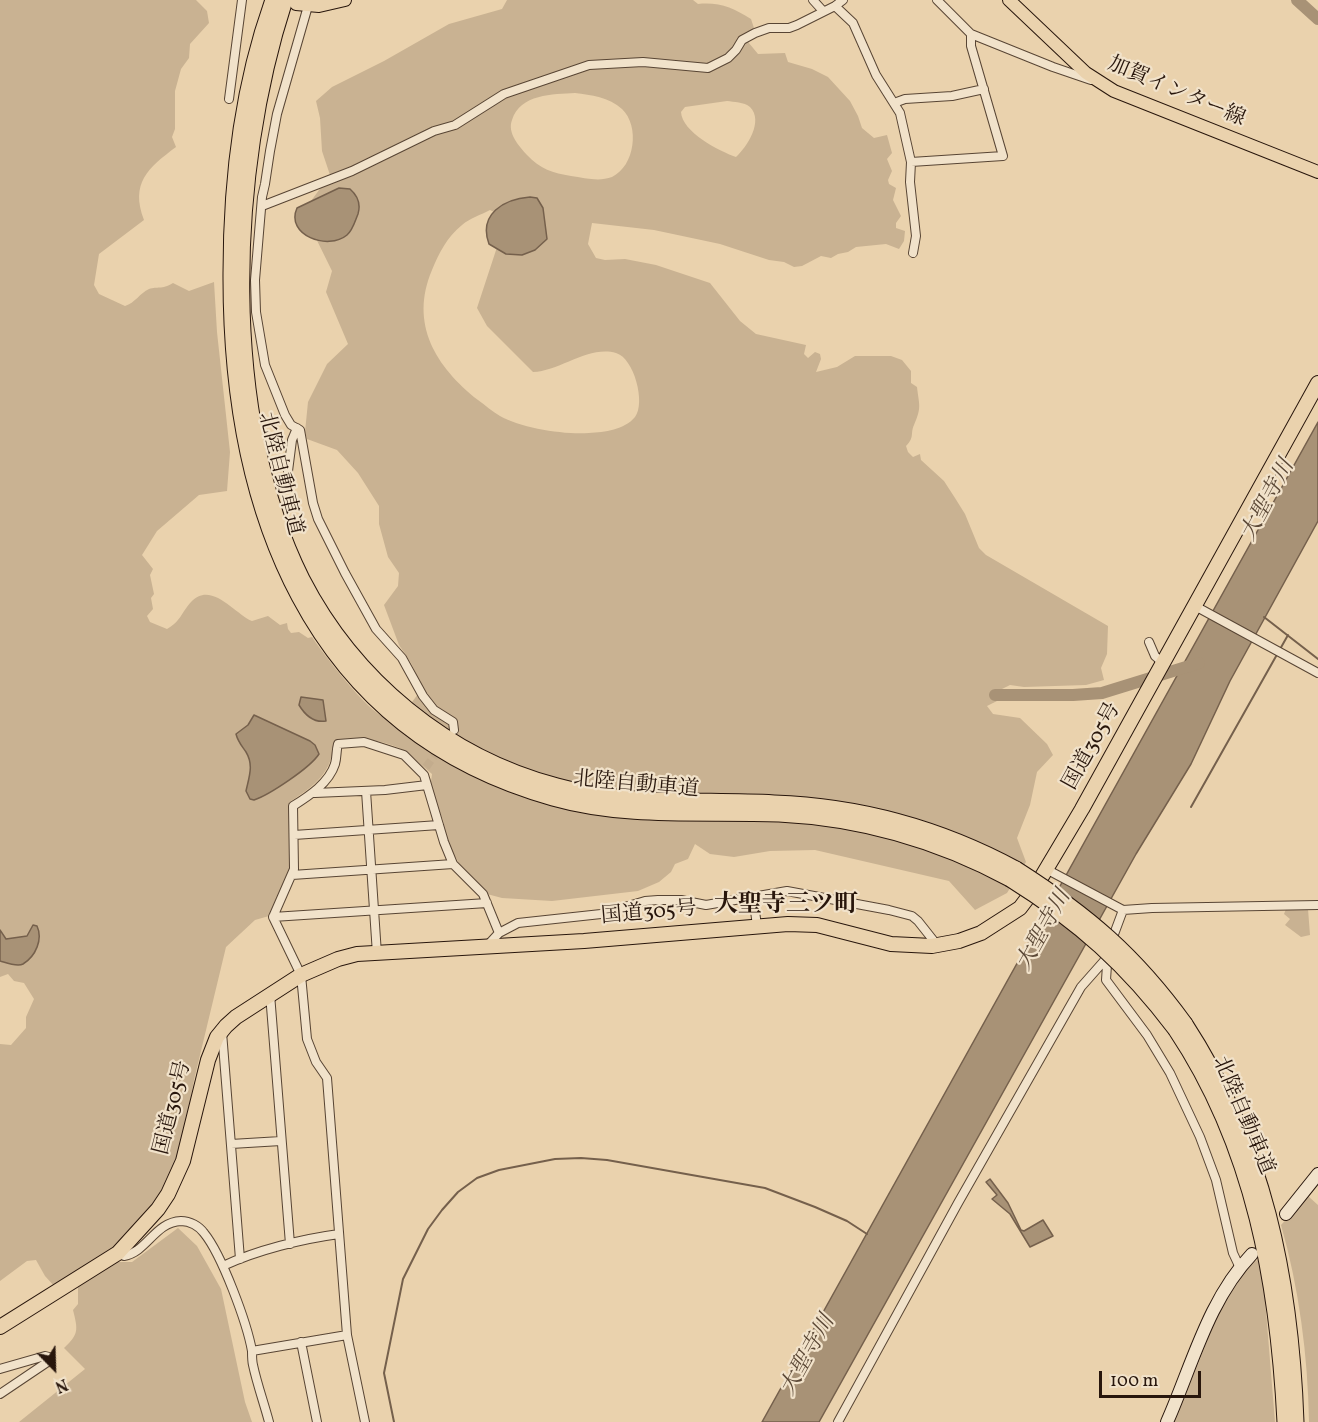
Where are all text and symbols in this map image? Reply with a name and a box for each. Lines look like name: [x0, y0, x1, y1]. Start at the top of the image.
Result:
street label: 加賀インター線: [1103, 53, 1249, 133]
street label: 北陸自動車道: [252, 410, 306, 538]
water label: 大聖寺川: [1237, 456, 1301, 546]
street label: 国道305号: [1059, 699, 1127, 795]
street label: 北陸自動車道: [572, 768, 700, 804]
water label: 大聖寺川: [1012, 886, 1078, 976]
district label: 大聖寺三ツ町: [714, 893, 858, 921]
street label: 国道305号: [600, 897, 698, 931]
street label: 北陸自動車道: [1206, 1053, 1278, 1179]
street label: 国道305号: [150, 1058, 198, 1158]
water label: 大聖寺川: [776, 1311, 842, 1401]
north arrow: [24, 1338, 84, 1398]
scale bar: [1102, 1359, 1204, 1397]
text: 100 m: [1110, 1369, 1159, 1394]
text: N: [51, 1372, 71, 1397]

